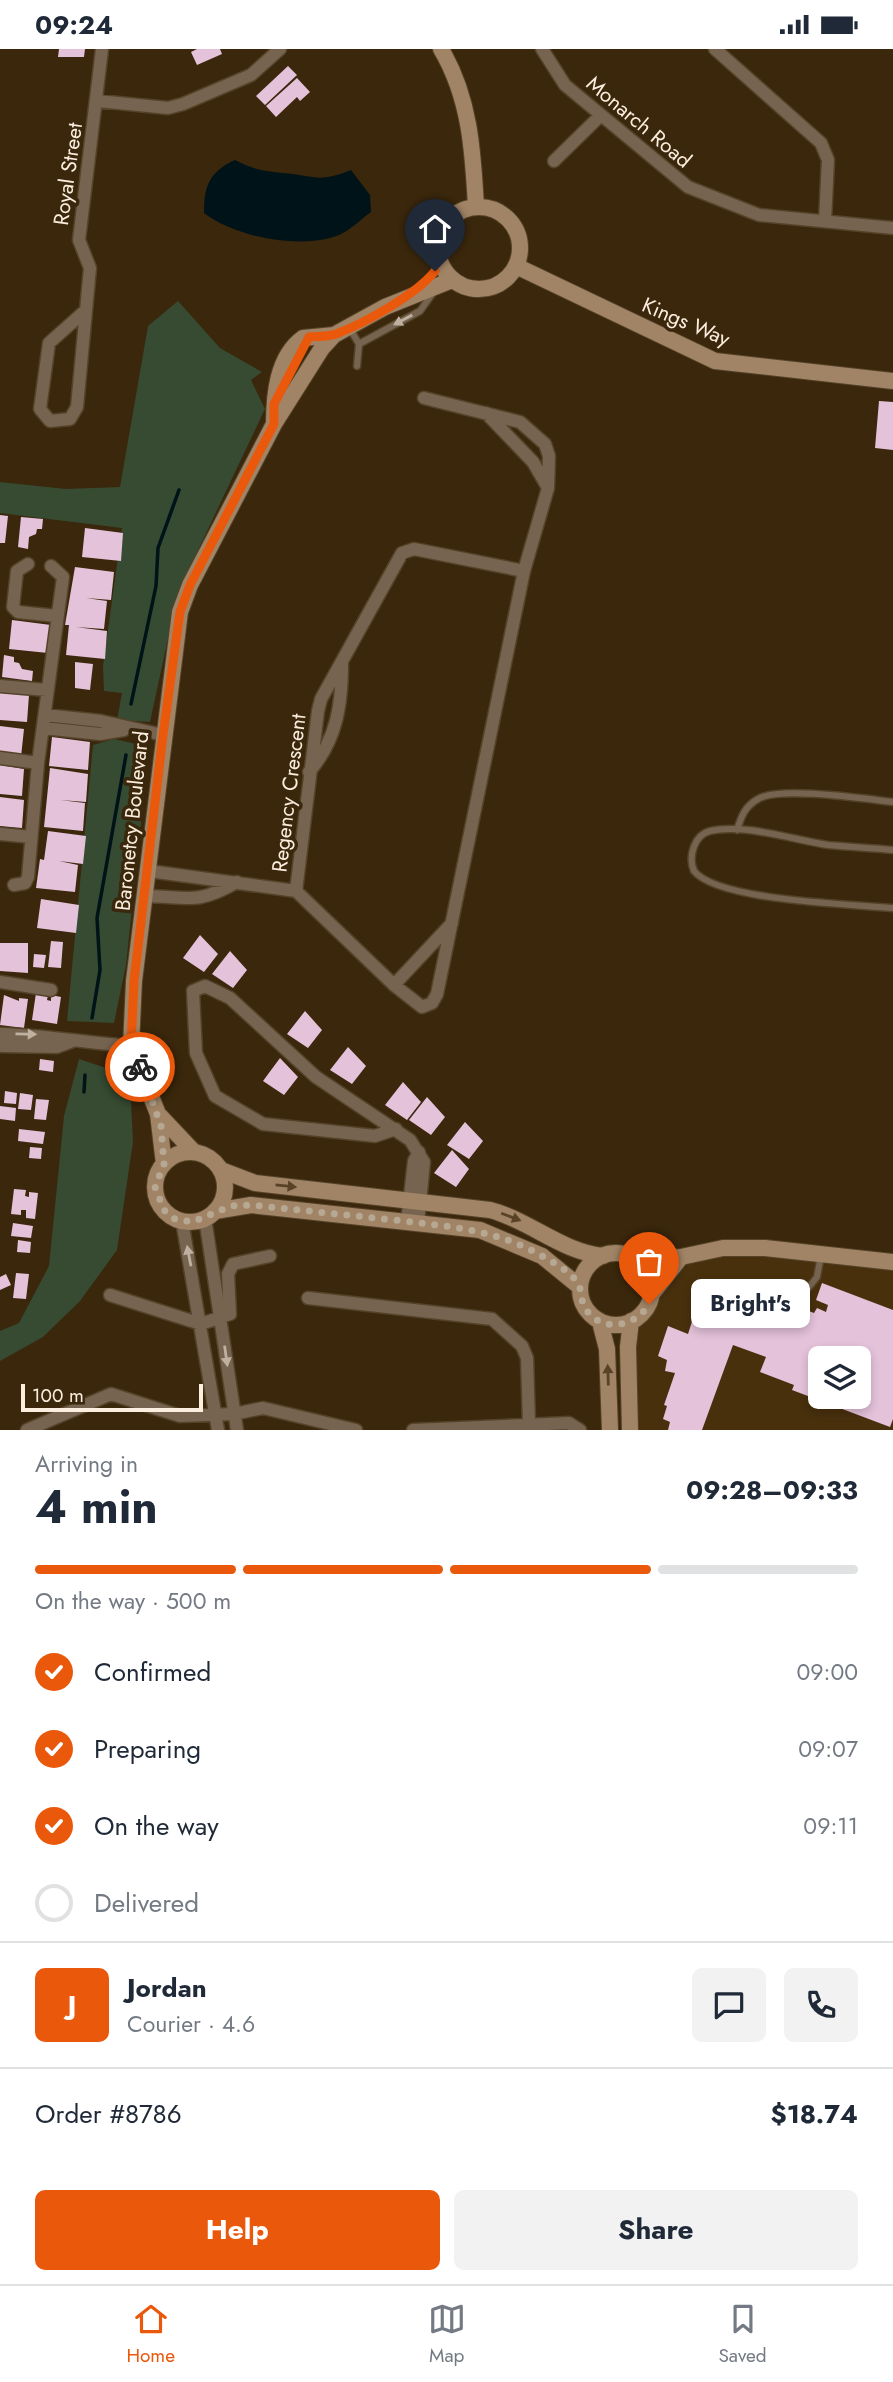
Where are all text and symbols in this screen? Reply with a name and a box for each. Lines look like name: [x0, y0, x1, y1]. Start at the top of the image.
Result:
text: 09:24: [35, 6, 113, 44]
street label: Monarch Road: [580, 69, 698, 175]
street label: Royal Street: [46, 121, 90, 227]
pin: [405, 199, 465, 271]
icon: home: [416, 210, 454, 248]
street label: Kings Way: [637, 290, 735, 354]
one-way arrow: [393, 314, 412, 326]
street label: Regency Crescent: [264, 712, 314, 874]
street label: Baronetcy Boulevard: [108, 730, 156, 912]
one-way arrow: [15, 1029, 37, 1040]
courier: [105, 1032, 175, 1102]
icon: bike: [121, 1048, 159, 1086]
one-way arrow: [275, 1181, 297, 1192]
one-way arrow: [501, 1212, 522, 1223]
pin: [619, 1232, 679, 1304]
icon: bag: [630, 1243, 668, 1281]
one-way arrow: [183, 1245, 194, 1267]
callout: Bright's: [691, 1279, 810, 1329]
text: Bright's: [710, 1286, 791, 1320]
one-way arrow: [221, 1345, 232, 1367]
map controls: [808, 1346, 871, 1409]
button: layers: [808, 1346, 871, 1409]
one-way arrow: [602, 1364, 613, 1386]
scale bar: [21, 1381, 203, 1413]
text: 100 m: [32, 1382, 84, 1409]
text: Arriving in: [35, 1447, 138, 1481]
text: 09:28–09:33: [686, 1471, 858, 1509]
text: 4 min: [35, 1474, 158, 1540]
text: On the way · 500 m: [35, 1584, 231, 1618]
icon: check: [35, 1653, 73, 1691]
text: Confirmed: [94, 1653, 211, 1691]
text: 09:00: [796, 1655, 858, 1689]
icon: check: [35, 1730, 73, 1768]
text: Preparing: [94, 1730, 201, 1768]
text: 09:07: [798, 1732, 858, 1766]
icon: check: [35, 1807, 73, 1845]
text: On the way: [94, 1807, 219, 1845]
text: 09:11: [803, 1809, 858, 1843]
text: Delivered: [94, 1884, 199, 1922]
button: chat: [692, 1968, 766, 2042]
button: phone: [784, 1968, 858, 2042]
text: Jordan: [127, 1969, 207, 2007]
text: J: [68, 1986, 76, 2024]
text: Courier · 4.6: [127, 2007, 255, 2041]
text: Order #8786: [35, 2095, 182, 2133]
text: $18.74: [770, 2095, 858, 2133]
button: Help: [35, 2190, 440, 2270]
button: Share: [454, 2190, 858, 2270]
tab: Home: [126, 2300, 175, 2369]
tab: Map: [428, 2300, 466, 2369]
tab: Saved: [718, 2300, 767, 2369]

